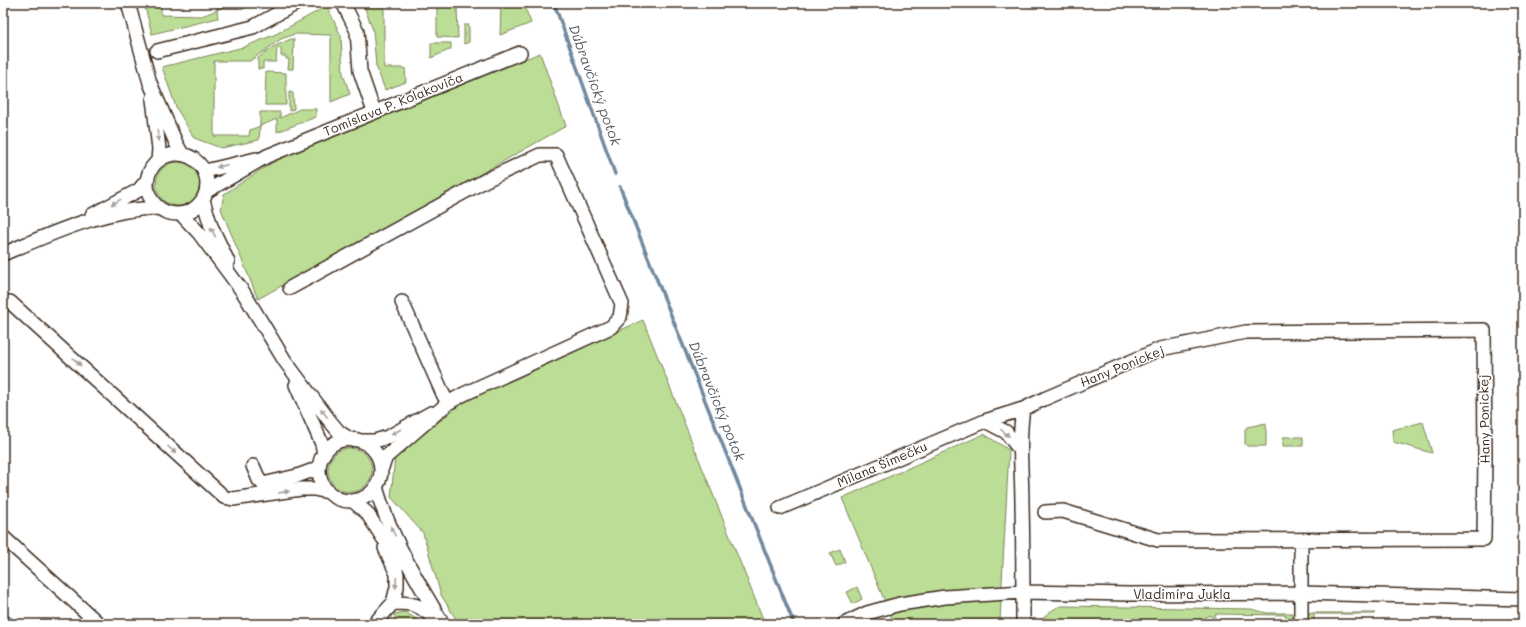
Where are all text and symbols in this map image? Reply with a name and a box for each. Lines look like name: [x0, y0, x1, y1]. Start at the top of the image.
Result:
water label: Dúbravčický potok: [565, 22, 626, 149]
street label: Tomislava P. Kolakoviča: [321, 68, 465, 139]
one-way arrow: [154, 130, 161, 142]
one-way arrow: [216, 164, 229, 170]
one-way arrow: [110, 199, 122, 206]
one-way arrow: [210, 226, 217, 238]
water label: Dúbravčický potok: [685, 338, 750, 464]
street label: Hany Ponickej: [1077, 341, 1166, 390]
one-way arrow: [72, 357, 82, 367]
street label: Hany Ponickej: [1474, 374, 1493, 464]
one-way arrow: [320, 407, 328, 418]
one-way arrow: [390, 428, 402, 435]
one-way arrow: [999, 429, 1010, 437]
street label: Milana Šimečku: [834, 437, 930, 490]
one-way arrow: [168, 445, 177, 454]
one-way arrow: [278, 489, 290, 495]
one-way arrow: [390, 526, 396, 537]
one-way arrow: [393, 577, 400, 589]
street label: Vladimíra Jukla: [1133, 585, 1231, 602]

